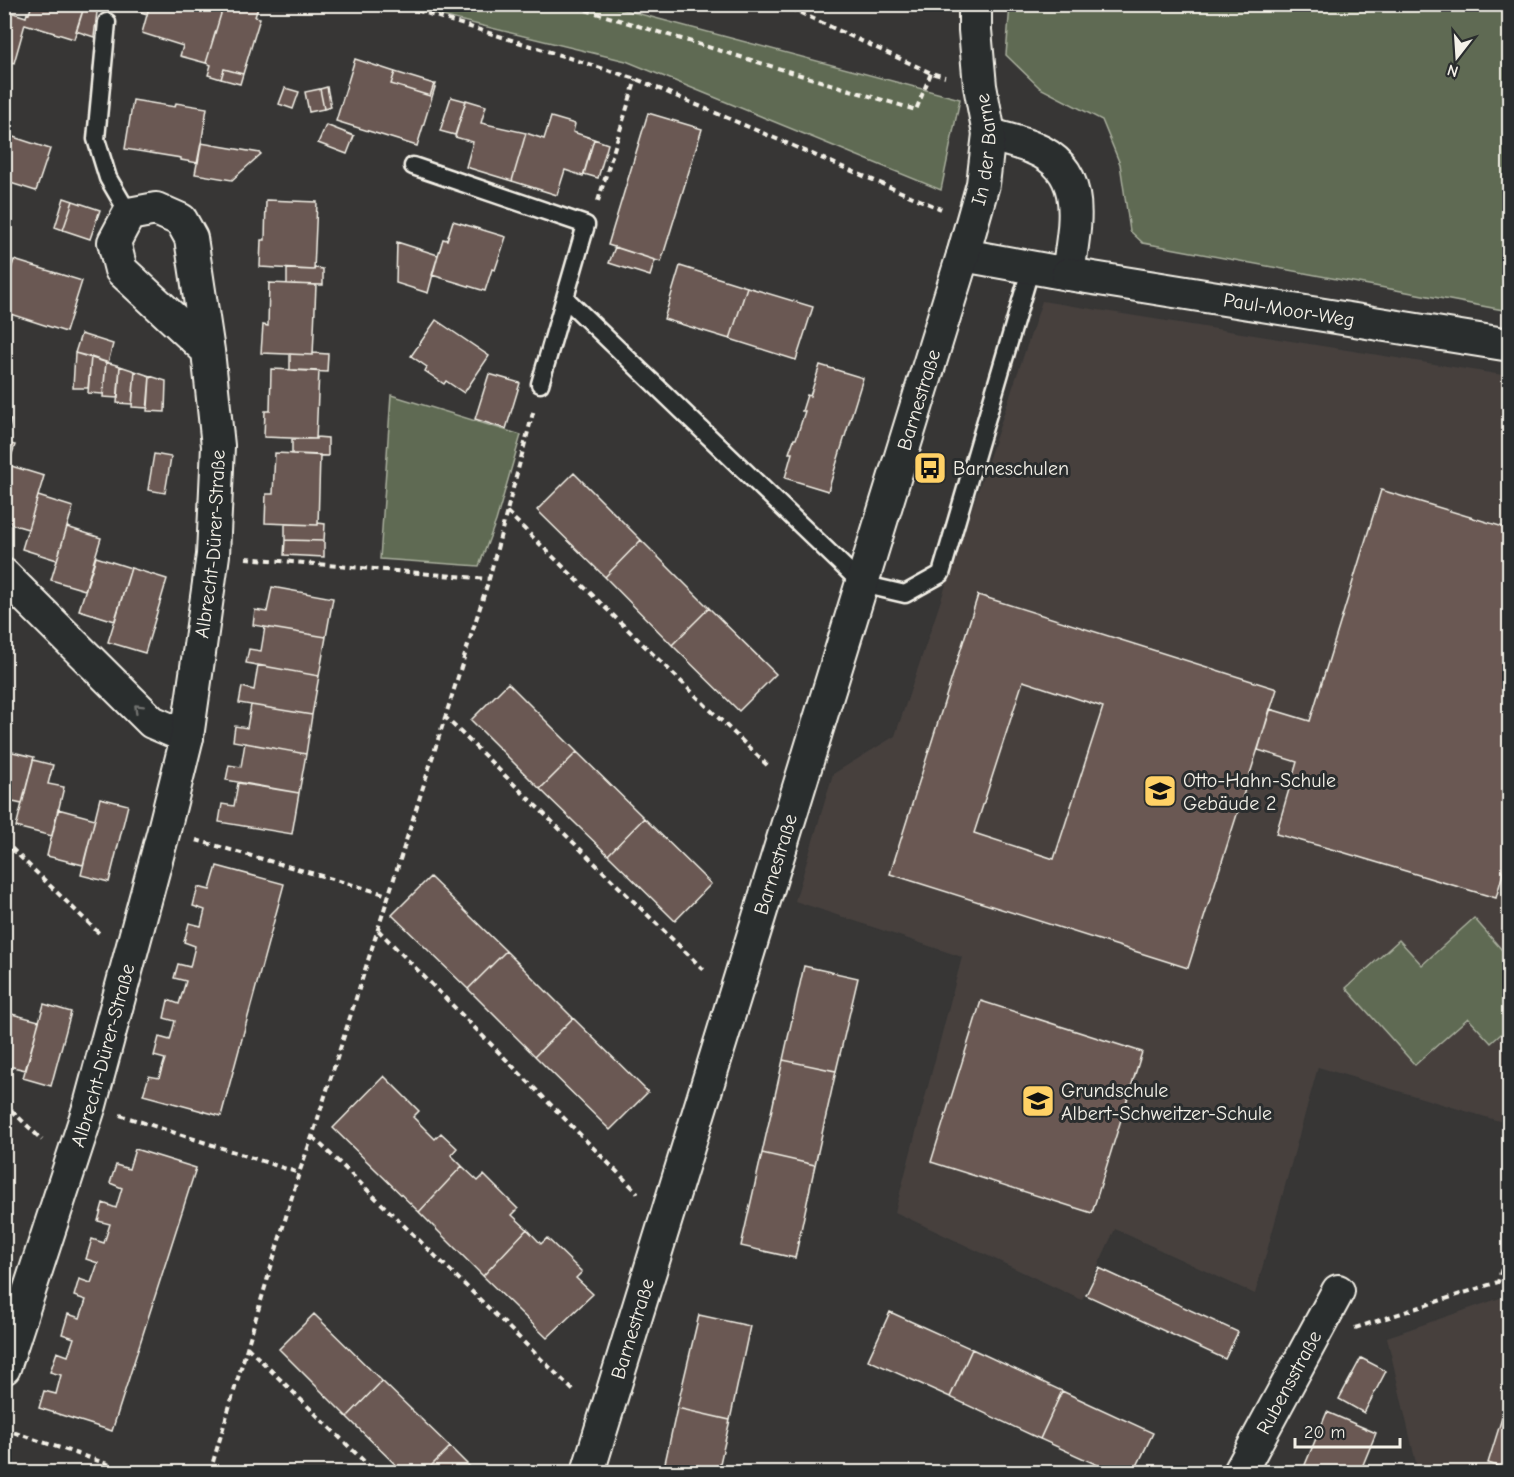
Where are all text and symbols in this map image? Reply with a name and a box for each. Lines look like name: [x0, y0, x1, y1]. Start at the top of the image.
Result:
north arrow: [1427, 27, 1487, 87]
text: N: [1445, 60, 1461, 81]
street label: In der Barne: [967, 92, 1001, 208]
street label: Paul-Moor-Weg: [1222, 288, 1356, 332]
street label: Barnestraße: [893, 347, 945, 453]
street label: Albrecht-Dürer-Straße: [190, 449, 230, 640]
bus stop icon: Barneschulen: [912, 450, 948, 486]
place label: Barneschulen: [953, 457, 1069, 480]
one-way arrow: [134, 704, 145, 715]
place label: Otto-Hahn-Schule Gebäude 2: [1183, 769, 1336, 815]
school or university icon: Otto-Hahn-Schule Gebäude 2: [1142, 773, 1178, 809]
street label: Barnestraße: [749, 811, 802, 918]
street label: Albrecht-Dürer-Straße: [66, 961, 140, 1150]
place label: Grundschule Albert-Schweitzer-Schule: [1061, 1079, 1272, 1125]
school or university icon: Grundschule Albert-Schweitzer-Schule: [1020, 1083, 1056, 1119]
street label: Barnestraße: [606, 1276, 659, 1382]
street label: Rubensstraße: [1252, 1327, 1326, 1438]
scale bar: [1295, 1411, 1400, 1449]
text: 20 m: [1304, 1422, 1345, 1443]

